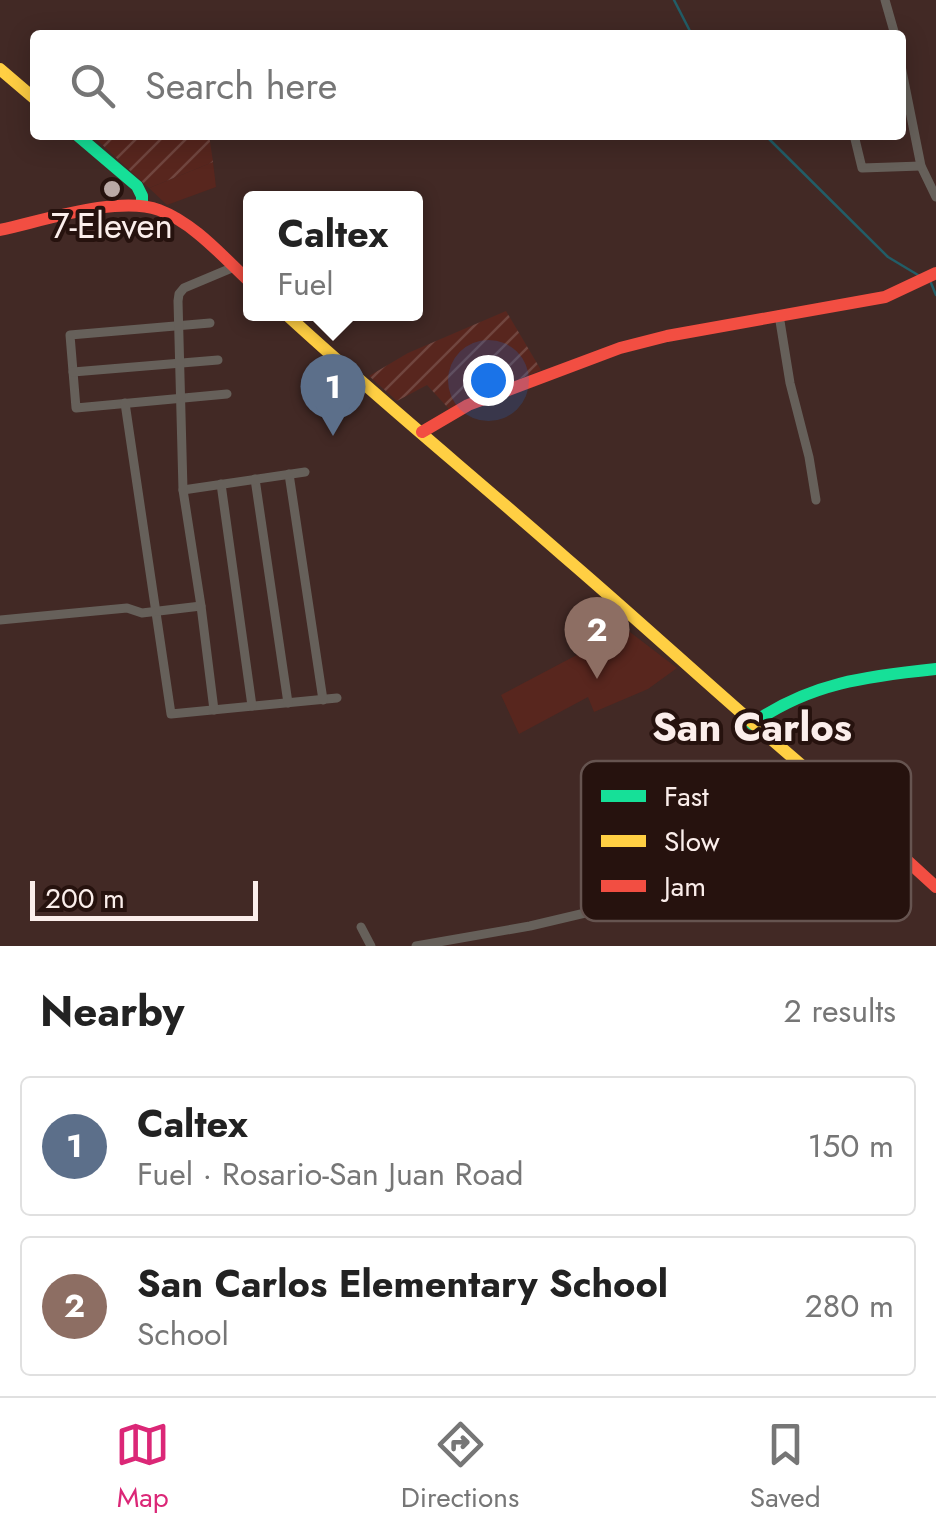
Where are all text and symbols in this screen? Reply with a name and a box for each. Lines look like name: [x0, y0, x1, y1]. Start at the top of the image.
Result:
search box: [30, 30, 906, 140]
icon: search: [65, 58, 120, 113]
text: Search here: [145, 58, 337, 113]
marker: 7-Eleven: [101, 178, 123, 200]
popup: [243, 191, 423, 321]
place label: 7-Eleven: [51, 201, 173, 251]
text: Caltex: [278, 206, 388, 261]
text: Fuel: [278, 261, 334, 307]
pin: 1: [300, 354, 366, 436]
your location: [463, 355, 514, 406]
pin: 2: [564, 596, 630, 679]
district label: San Carlos: [652, 698, 852, 756]
legend: [581, 761, 911, 921]
text: Fast: [664, 776, 709, 817]
text: Slow: [664, 821, 720, 862]
text: Jam: [660, 866, 706, 907]
scale bar: [30, 876, 258, 920]
text: 200 m: [45, 878, 125, 919]
text: Nearby: [40, 981, 184, 1042]
text: 2 results: [784, 988, 896, 1034]
text: Caltex: [137, 1096, 248, 1151]
text: 1: [66, 1123, 83, 1169]
text: 150 m: [808, 1123, 894, 1169]
text: Fuel · Rosario-San Juan Road: [137, 1151, 524, 1197]
text: San Carlos Elementary School: [137, 1256, 668, 1311]
text: 2: [64, 1283, 85, 1329]
text: 280 m: [805, 1283, 894, 1329]
text: School: [137, 1311, 229, 1357]
tab: Map: [115, 1417, 170, 1518]
tab: Directions: [401, 1417, 519, 1518]
tab: Saved: [750, 1417, 821, 1518]

